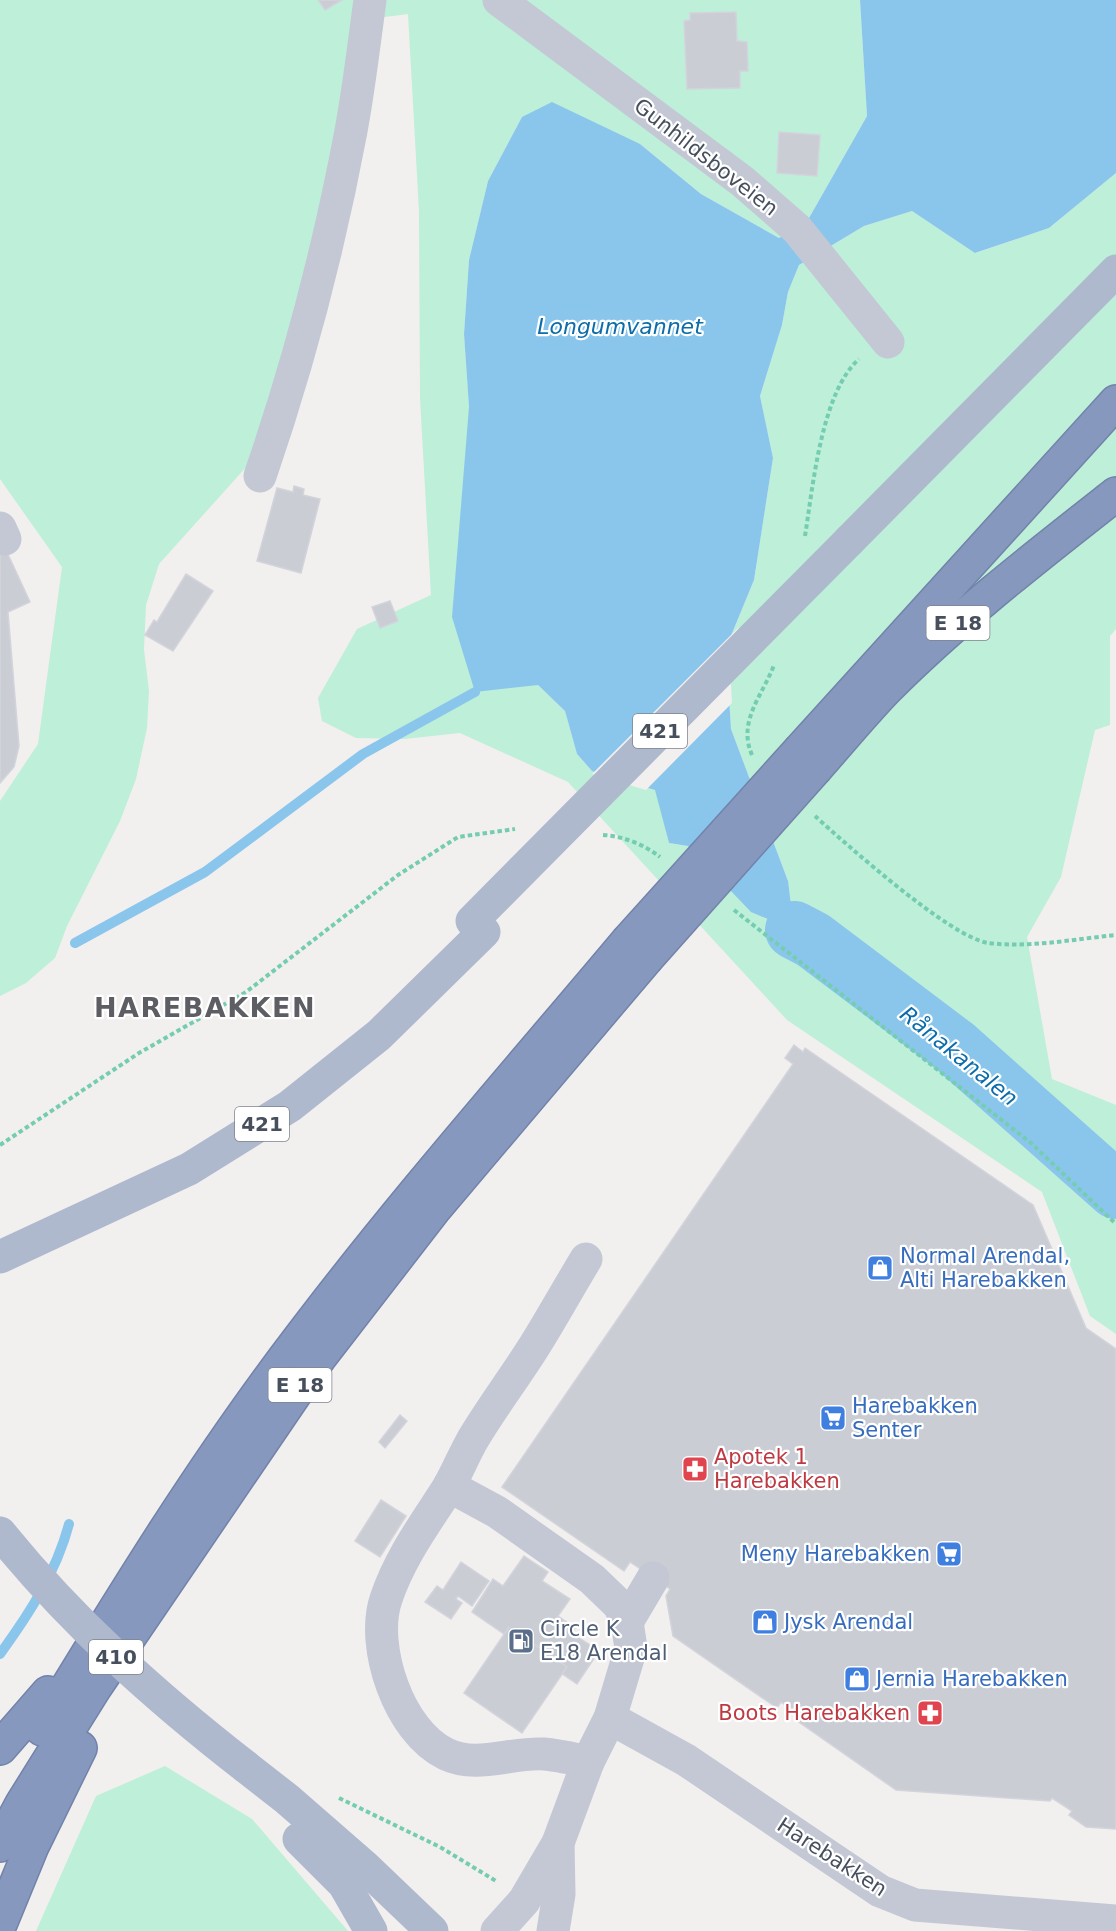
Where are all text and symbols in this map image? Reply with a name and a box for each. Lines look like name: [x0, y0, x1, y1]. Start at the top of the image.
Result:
street label: Gunhildsboveien: [629, 93, 783, 221]
water label: Longumvannet: [537, 314, 704, 339]
road number: E 18: [926, 606, 990, 640]
road number: 421: [633, 714, 687, 748]
district label: HAREBAKKEN: [94, 992, 316, 1023]
water label: Rånakanalen: [895, 1001, 1023, 1111]
road number: 421: [235, 1107, 289, 1141]
place label: Normal Arendal, Alti Harebakken: [900, 1244, 1070, 1292]
shop icon: Normal Arendal, Alti Harebakken: [865, 1253, 895, 1283]
road number: E 18: [268, 1368, 332, 1402]
place label: Harebakken Senter: [852, 1394, 978, 1442]
supermarket icon: Harebakken Senter: [818, 1403, 848, 1433]
place label: Apotek 1 Harebakken: [714, 1445, 840, 1493]
pharmacy icon: Apotek 1 Harebakken: [680, 1454, 710, 1484]
supermarket icon: Meny Harebakken: [934, 1539, 964, 1569]
place label: Meny Harebakken: [741, 1542, 930, 1566]
shop icon: Jysk Arendal: [750, 1607, 780, 1637]
place label: Jysk Arendal: [782, 1610, 913, 1634]
place label: Circle K E18 Arendal: [540, 1617, 667, 1665]
fuel station icon: Circle K E18 Arendal: [506, 1626, 536, 1656]
road number: 410: [89, 1640, 143, 1674]
shop icon: Jernia Harebakken: [842, 1664, 872, 1694]
place label: Jernia Harebakken: [874, 1667, 1068, 1691]
pharmacy icon: Boots Harebakken: [915, 1698, 945, 1728]
place label: Boots Harebakken: [718, 1701, 910, 1725]
street label: Harebakken: [773, 1813, 891, 1901]

